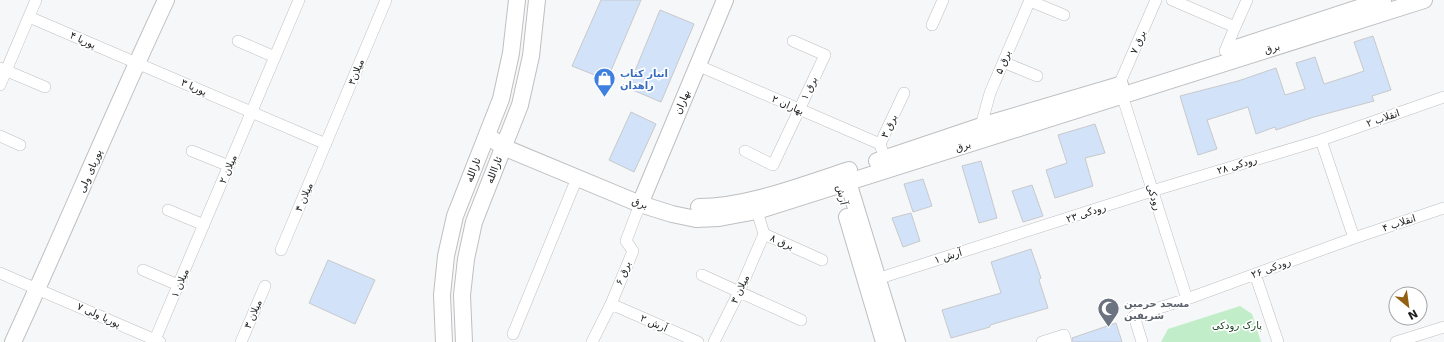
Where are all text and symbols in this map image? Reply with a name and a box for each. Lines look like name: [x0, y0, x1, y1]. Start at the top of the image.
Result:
street label: پوریا ۴: [68, 29, 98, 52]
street label: برق ۷: [1128, 29, 1148, 55]
street label: برق: [1263, 40, 1281, 56]
street label: برق ۵: [993, 49, 1013, 75]
street label: میلان۳: [346, 57, 366, 87]
shop icon: انبار کتاب زاهدان: [591, 66, 617, 99]
place label: انبار کتاب زاهدان: [620, 68, 668, 92]
street label: برق ۱: [799, 75, 819, 101]
street label: پوریا ۳: [179, 77, 209, 98]
street label: بهاران: [672, 88, 693, 116]
street label: بهاران ۲: [770, 93, 806, 118]
street label: انقلاب ۲: [1365, 107, 1401, 129]
street label: برق ۳: [879, 113, 899, 139]
street label: برق: [954, 138, 972, 154]
street label: پوریای ولی: [76, 148, 105, 195]
street label: میلان ۲: [217, 153, 239, 185]
street label: رودکی ۲۸: [1216, 154, 1259, 177]
street label: ثاراالله: [484, 155, 504, 185]
street label: ثارالله: [463, 156, 483, 184]
street label: میلان ۴: [293, 181, 315, 213]
street label: رودکی: [1144, 182, 1163, 212]
street label: آرش: [835, 184, 851, 207]
street label: برق: [631, 195, 649, 211]
street label: رودکی ۲۳: [1065, 201, 1108, 226]
street label: انقلاب ۴: [1381, 212, 1417, 234]
street label: برق ۸: [769, 232, 795, 252]
street label: آرش ۱: [933, 245, 964, 265]
street label: رودکی ۲۶: [1250, 256, 1293, 281]
street label: برق ۶: [613, 260, 633, 286]
street label: میلان ۱: [169, 267, 191, 299]
street label: میلان ۳: [729, 273, 751, 305]
north arrow: [1388, 286, 1428, 326]
mosque icon: مسجد حرمین شریفین: [1095, 296, 1121, 329]
street label: میلان ۳: [242, 298, 264, 330]
place label: مسجد حرمین شریفین: [1124, 298, 1190, 322]
street label: پوریا ولی ۷: [75, 301, 123, 330]
text: N: [1405, 306, 1420, 322]
street label: آرش ۲: [639, 311, 671, 334]
park label: پارک رودکی: [1212, 320, 1262, 332]

